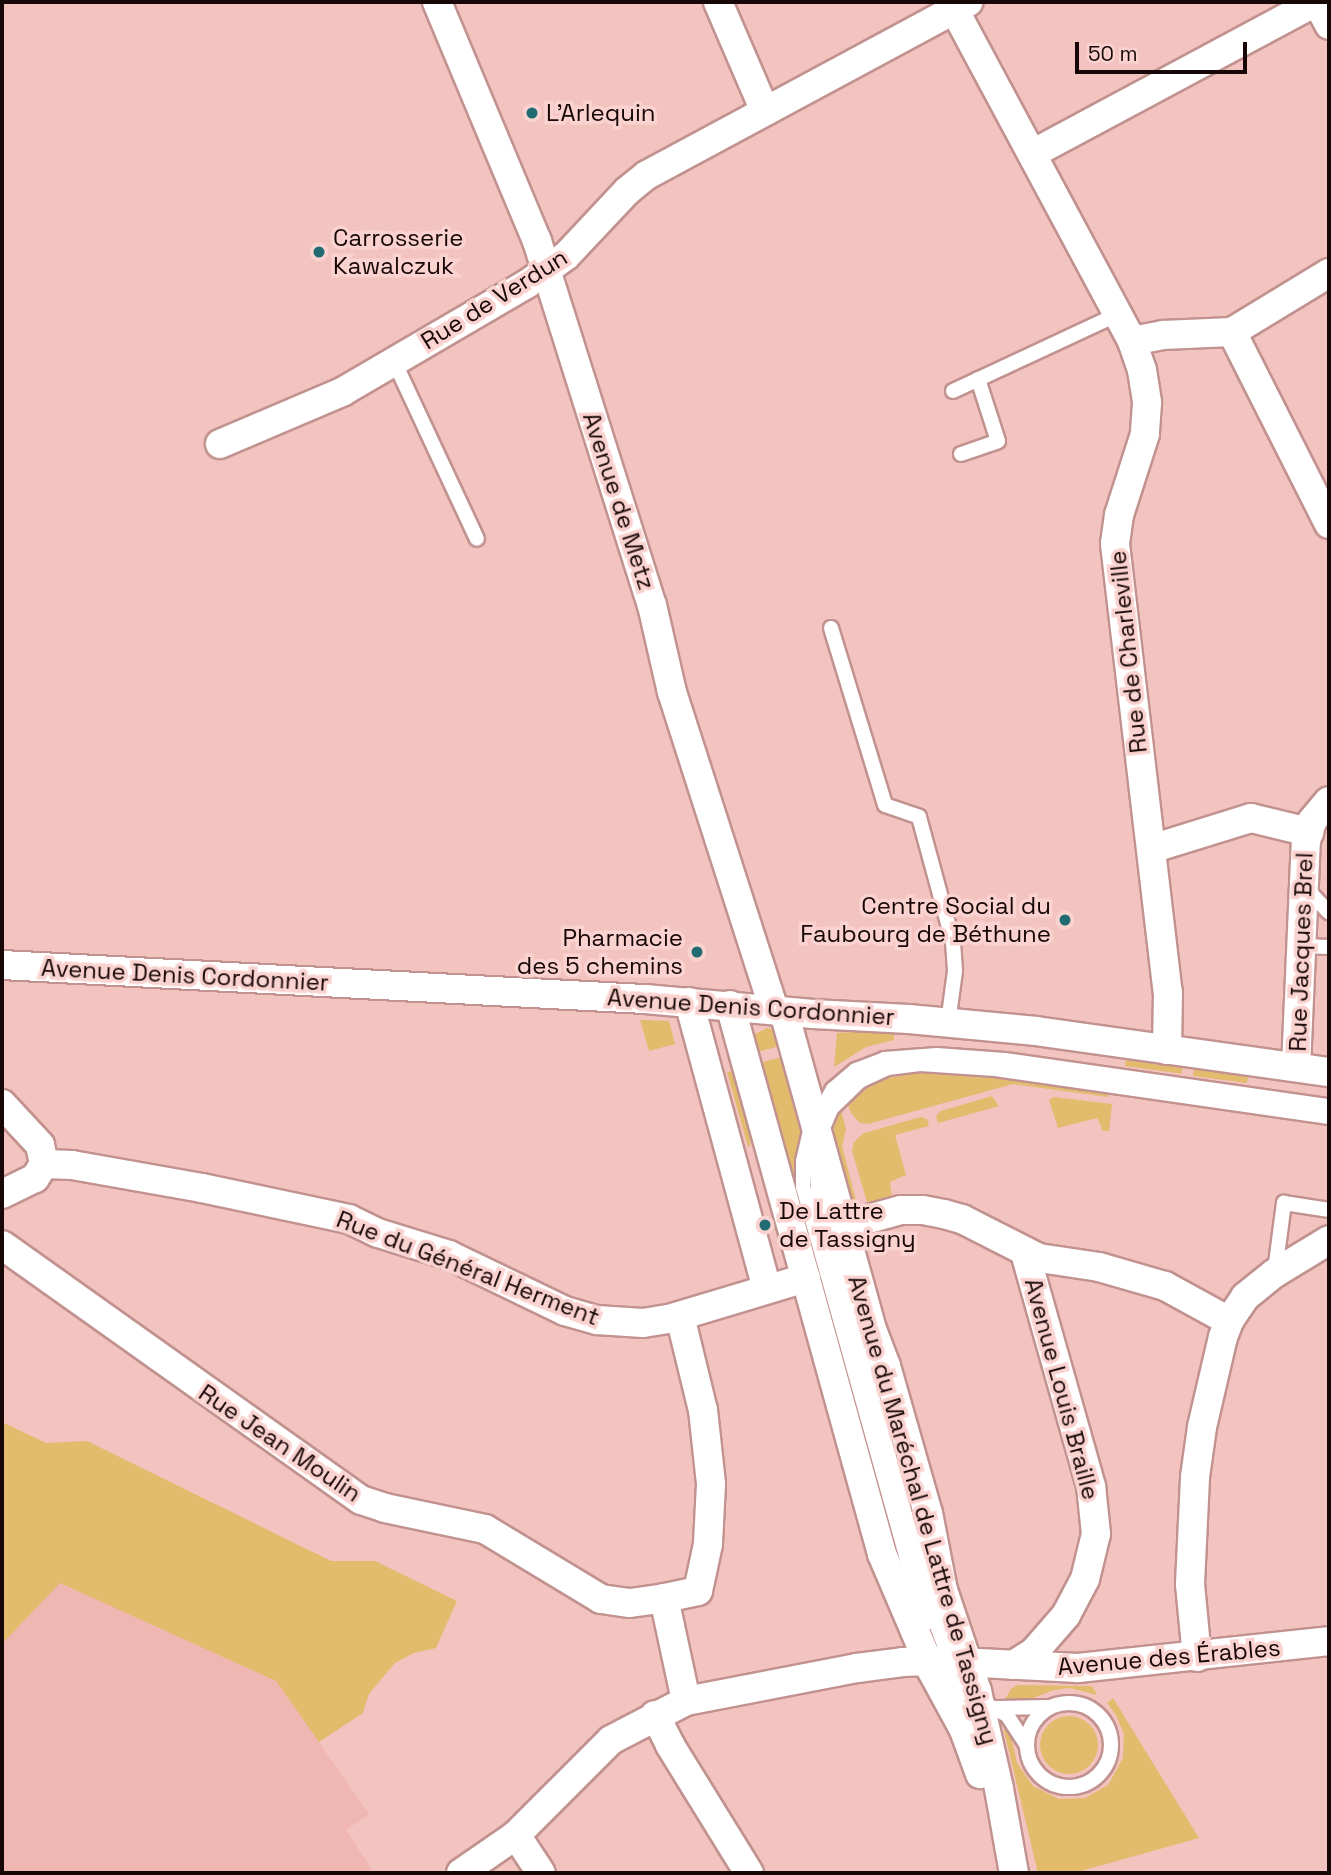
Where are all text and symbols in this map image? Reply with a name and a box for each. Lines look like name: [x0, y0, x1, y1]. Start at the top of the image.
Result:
scale bar: [1079, 28, 1250, 72]
text: 50 m: [1088, 40, 1138, 67]
place label: L'Arlequin: [546, 99, 656, 127]
marker: L'Arlequin: [524, 105, 540, 121]
place label: Carrosserie Kawalczuk: [333, 224, 463, 280]
street label: Rue de Verdun: [415, 242, 573, 356]
marker: Carrosserie Kawalczuk: [311, 244, 327, 260]
street label: Avenue de Metz: [577, 409, 661, 593]
street label: Rue de Charleville: [1103, 549, 1153, 755]
street label: Rue Jacques Brel: [1283, 852, 1319, 1052]
place label: Centre Social du Faubourg de Béthune: [800, 892, 1051, 948]
marker: Centre Social du Faubourg de Béthune: [1057, 912, 1073, 928]
place label: Pharmacie des 5 chemins: [517, 924, 683, 980]
marker: Pharmacie des 5 chemins: [689, 944, 705, 960]
street label: Avenue Denis Cordonnier: [40, 953, 330, 997]
street label: Avenue Denis Cordonnier: [606, 983, 896, 1031]
place label: De Lattre de Tassigny: [779, 1197, 916, 1253]
street label: Rue du Général Herment: [332, 1205, 604, 1331]
marker: De Lattre de Tassigny: [757, 1217, 773, 1233]
street label: Avenue du Maréchal de Lattre de Tassigny: [842, 1272, 1004, 1748]
street label: Avenue Louis Braille: [1019, 1275, 1105, 1503]
street label: Rue Jean Moulin: [193, 1378, 367, 1508]
street label: Avenue des Érables: [1056, 1633, 1282, 1681]

